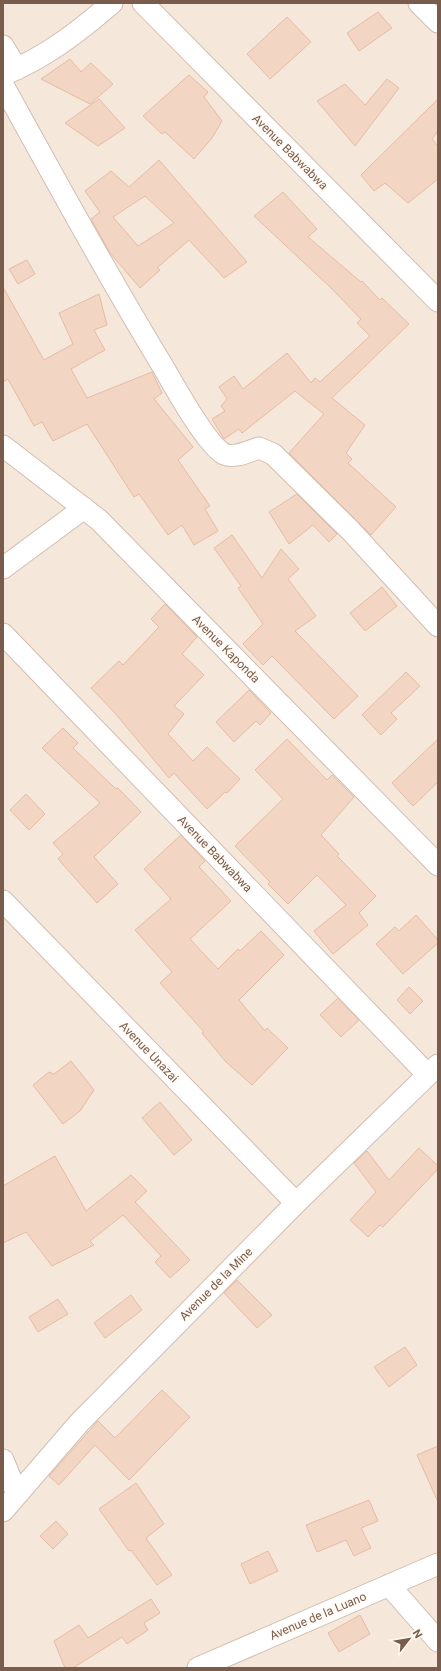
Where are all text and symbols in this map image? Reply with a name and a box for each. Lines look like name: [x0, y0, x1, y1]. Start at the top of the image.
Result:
street label: Avenue Babwabwa: [249, 111, 331, 193]
street label: Avenue Kaponda: [189, 612, 263, 686]
street label: Avenue Babwabwa: [175, 813, 255, 895]
street label: Avenue Unazai: [117, 1019, 181, 1085]
street label: Avenue de la Mine: [177, 1245, 255, 1323]
street label: Avenue de la Luano: [268, 1589, 369, 1643]
north arrow: [389, 1619, 429, 1659]
text: N: [410, 1627, 425, 1641]

